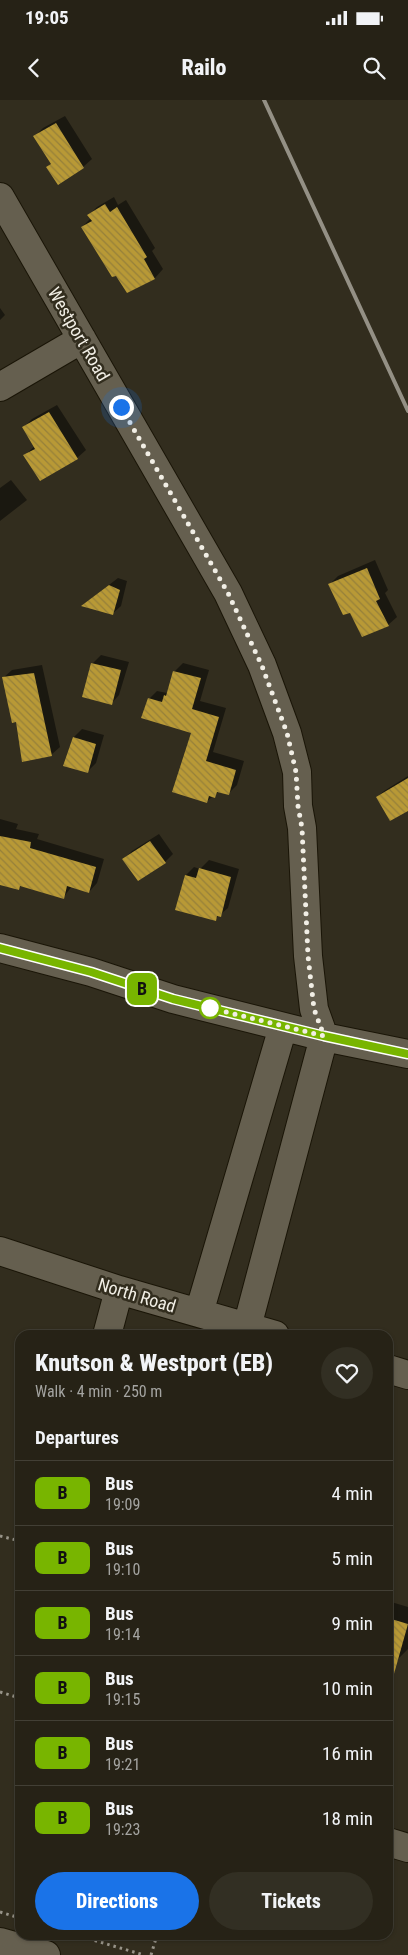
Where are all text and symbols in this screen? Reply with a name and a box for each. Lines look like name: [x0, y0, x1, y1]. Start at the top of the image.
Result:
text: 19:05: [25, 6, 69, 29]
icon: back: [20, 54, 48, 82]
icon: search: [360, 54, 388, 82]
text: Railo: [182, 55, 226, 80]
street label: Westport Road: [44, 283, 114, 385]
your location: [109, 395, 134, 420]
line badge: B: [126, 973, 158, 1005]
text: B: [137, 978, 147, 999]
unlabelled marker: [199, 997, 221, 1019]
street label: North Road: [95, 1273, 179, 1317]
button: heart: [321, 1347, 373, 1399]
text: Knutson & Westport (EB): [35, 1349, 273, 1377]
text: Walk · 4 min · 250 m: [35, 1382, 162, 1401]
text: Departures: [35, 1426, 119, 1449]
text: Bus: [105, 1472, 134, 1495]
text: B: [57, 1482, 68, 1503]
text: 4 min: [331, 1482, 373, 1505]
text: 19:09: [105, 1495, 140, 1514]
text: Bus: [105, 1537, 134, 1560]
text: B: [57, 1547, 68, 1568]
text: 5 min: [331, 1547, 373, 1570]
text: 19:10: [105, 1560, 140, 1579]
text: Bus: [105, 1602, 134, 1625]
text: B: [57, 1612, 68, 1633]
text: 9 min: [331, 1612, 373, 1635]
text: 19:14: [105, 1625, 140, 1644]
text: Bus: [105, 1667, 134, 1690]
text: B: [57, 1677, 68, 1698]
text: 10 min: [322, 1677, 373, 1700]
text: 19:15: [105, 1690, 140, 1709]
text: Bus: [105, 1732, 134, 1755]
text: B: [57, 1742, 68, 1763]
text: 16 min: [322, 1742, 373, 1765]
text: 19:21: [105, 1755, 140, 1774]
text: Bus: [105, 1797, 134, 1820]
text: B: [57, 1807, 68, 1828]
text: 18 min: [322, 1807, 373, 1830]
text: 19:23: [105, 1820, 140, 1839]
button: Directions: [35, 1872, 199, 1930]
button: Tickets: [209, 1872, 373, 1930]

